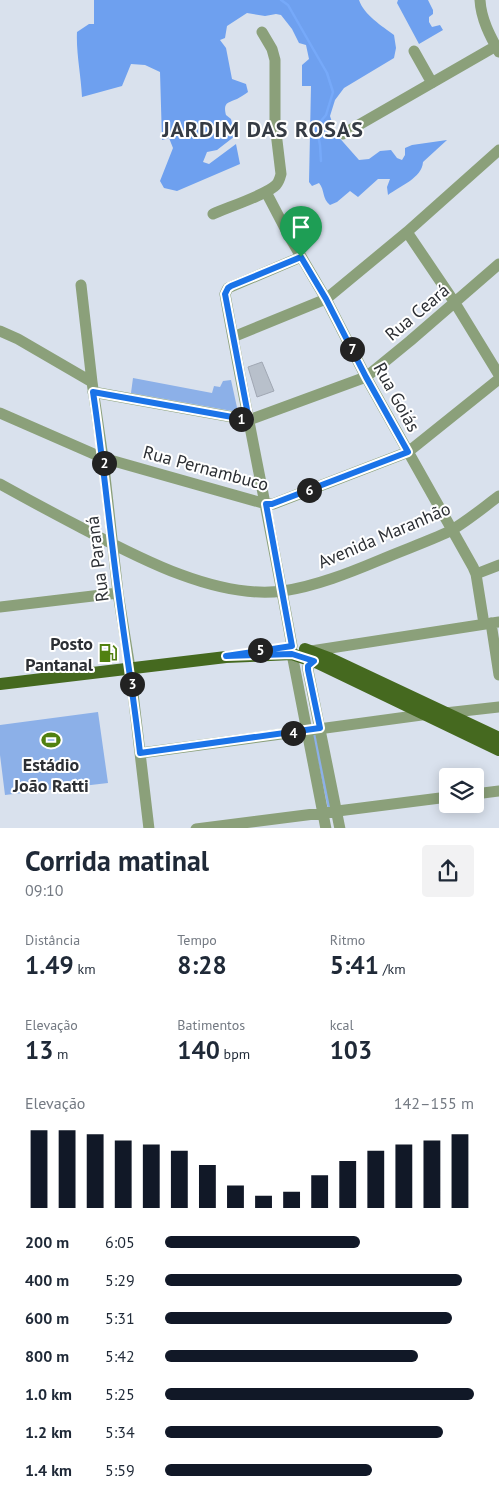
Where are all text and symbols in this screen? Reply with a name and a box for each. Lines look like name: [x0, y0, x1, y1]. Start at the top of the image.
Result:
district label: JARDIM DAS ROSAS: [161, 115, 364, 143]
pin: [280, 206, 322, 257]
icon: arrive: [287, 213, 315, 241]
street label: Rua Ceará: [380, 279, 454, 345]
pin: 7: [340, 336, 364, 362]
text: 7: [349, 340, 356, 358]
street label: Rua Goiás: [369, 358, 425, 436]
pin: 1: [228, 406, 254, 432]
text: 1: [238, 410, 245, 428]
street label: Rua Pernambuco: [141, 440, 271, 496]
pin: 2: [92, 450, 116, 476]
text: 2: [101, 454, 108, 472]
pin: 6: [296, 478, 322, 502]
text: 6: [306, 481, 313, 499]
street label: Avenida Maranhão: [314, 497, 454, 573]
street label: Rua Paraná: [80, 515, 114, 603]
place label: Posto Pantanal: [25, 632, 94, 676]
pin: 5: [248, 638, 272, 662]
text: 5: [257, 641, 264, 659]
fuel station icon: Posto Pantanal: [97, 642, 119, 664]
pin: 3: [120, 672, 144, 696]
text: 3: [129, 675, 136, 693]
pin: 4: [280, 720, 306, 746]
text: 4: [290, 724, 297, 742]
sports icon: Estádio João Ratti: [40, 729, 62, 751]
place label: Estádio João Ratti: [12, 753, 89, 797]
map controls: [439, 768, 484, 813]
button: layers: [439, 768, 484, 813]
text: Corrida matinal: [25, 842, 209, 879]
button: share: [422, 845, 474, 897]
text: 09:10: [25, 880, 63, 900]
text: Distância: [25, 931, 80, 949]
text: Tempo: [177, 931, 217, 949]
text: Ritmo: [330, 931, 365, 949]
text: 1.49: [25, 949, 74, 981]
text: 8:28: [177, 949, 227, 981]
text: 5:41: [330, 949, 379, 981]
text: km: [74, 960, 96, 978]
text: /km: [379, 960, 406, 978]
text: Elevação: [25, 1016, 78, 1034]
text: Batimentos: [177, 1016, 245, 1034]
text: kcal: [330, 1016, 354, 1034]
text: 13: [25, 1034, 53, 1066]
text: 140: [177, 1034, 220, 1066]
text: 103: [330, 1034, 372, 1066]
text: m: [53, 1045, 68, 1063]
text: bpm: [220, 1045, 250, 1063]
text: Elevação: [25, 1093, 85, 1113]
text: 142–155 m: [394, 1093, 474, 1113]
text: 200 m: [25, 1232, 69, 1252]
text: 6:05: [105, 1232, 135, 1252]
text: 400 m: [25, 1270, 69, 1290]
text: 5:29: [105, 1270, 135, 1290]
text: 600 m: [25, 1308, 69, 1328]
text: 5:31: [105, 1308, 135, 1328]
text: 800 m: [25, 1346, 69, 1366]
text: 5:42: [105, 1346, 135, 1366]
text: 1.0 km: [25, 1384, 72, 1404]
text: 5:25: [105, 1384, 135, 1404]
text: 1.2 km: [25, 1422, 72, 1442]
text: 5:34: [105, 1422, 135, 1442]
text: 1.4 km: [25, 1460, 72, 1480]
text: 5:59: [105, 1460, 135, 1480]

